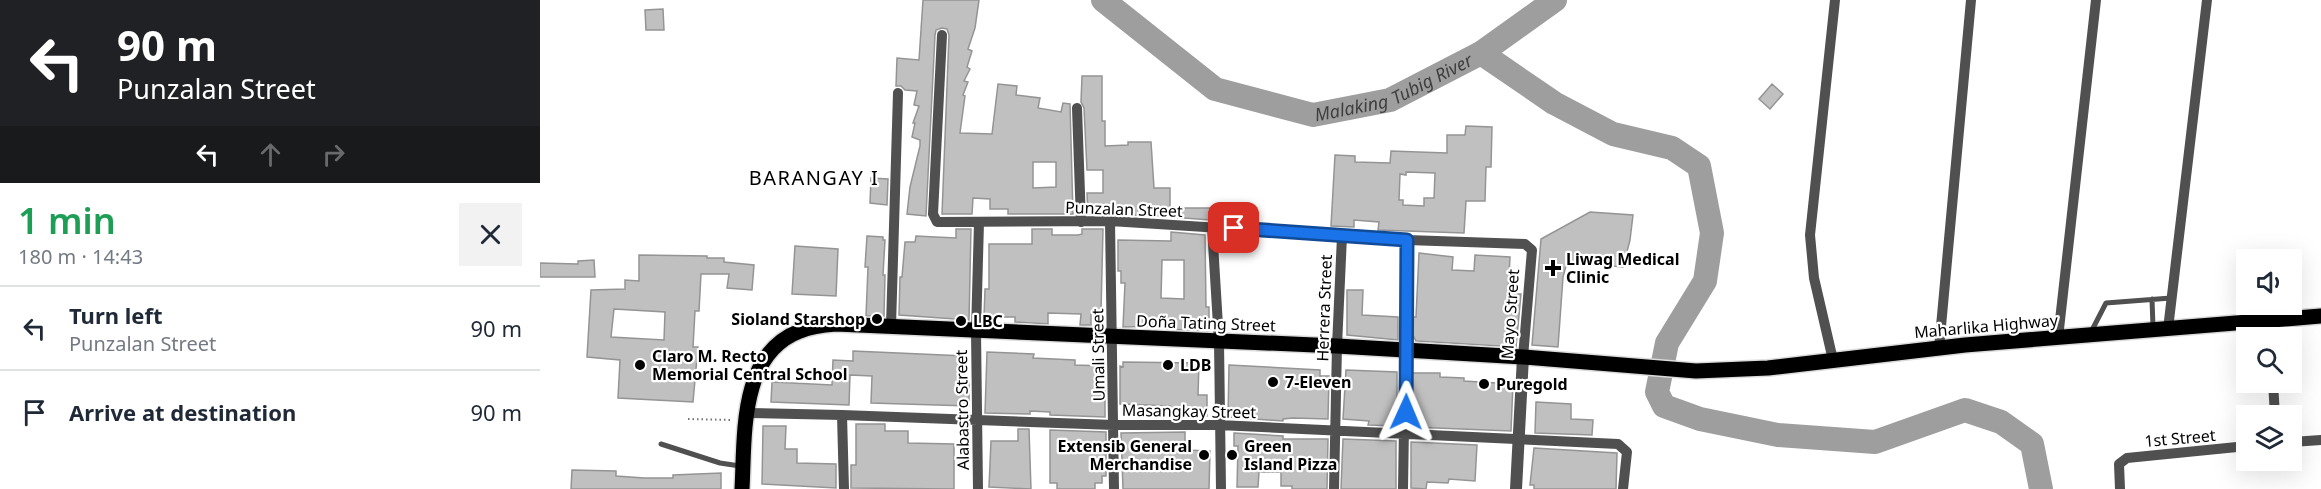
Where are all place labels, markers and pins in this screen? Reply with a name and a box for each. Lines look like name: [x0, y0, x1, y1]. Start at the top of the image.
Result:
pin: [1208, 202, 1259, 253]
place label: Liwag Medical Clinic: [1566, 248, 1679, 288]
marker: Liwag Medical Clinic: [1544, 259, 1562, 277]
place label: Sioland Starshop: [731, 308, 865, 330]
place label: LBC: [973, 310, 1003, 332]
marker: Sioland Starshop: [870, 312, 884, 326]
marker: LBC: [954, 314, 968, 328]
place label: Claro M. Recto Memorial Central School: [652, 345, 847, 385]
place label: LDB: [1180, 354, 1211, 376]
marker: Claro M. Recto Memorial Central School: [633, 358, 647, 372]
marker: LDB: [1161, 358, 1175, 372]
place label: 7-Eleven: [1285, 371, 1351, 393]
place label: Puregold: [1496, 373, 1568, 395]
marker: 7-Eleven: [1266, 375, 1280, 389]
marker: Puregold: [1477, 377, 1491, 391]
place label: Extensib General Merchandise: [1058, 435, 1192, 475]
place label: Green Island Pizza: [1244, 435, 1337, 475]
marker: Extensib General Merchandise: [1197, 448, 1211, 462]
marker: Green Island Pizza: [1225, 448, 1239, 462]

